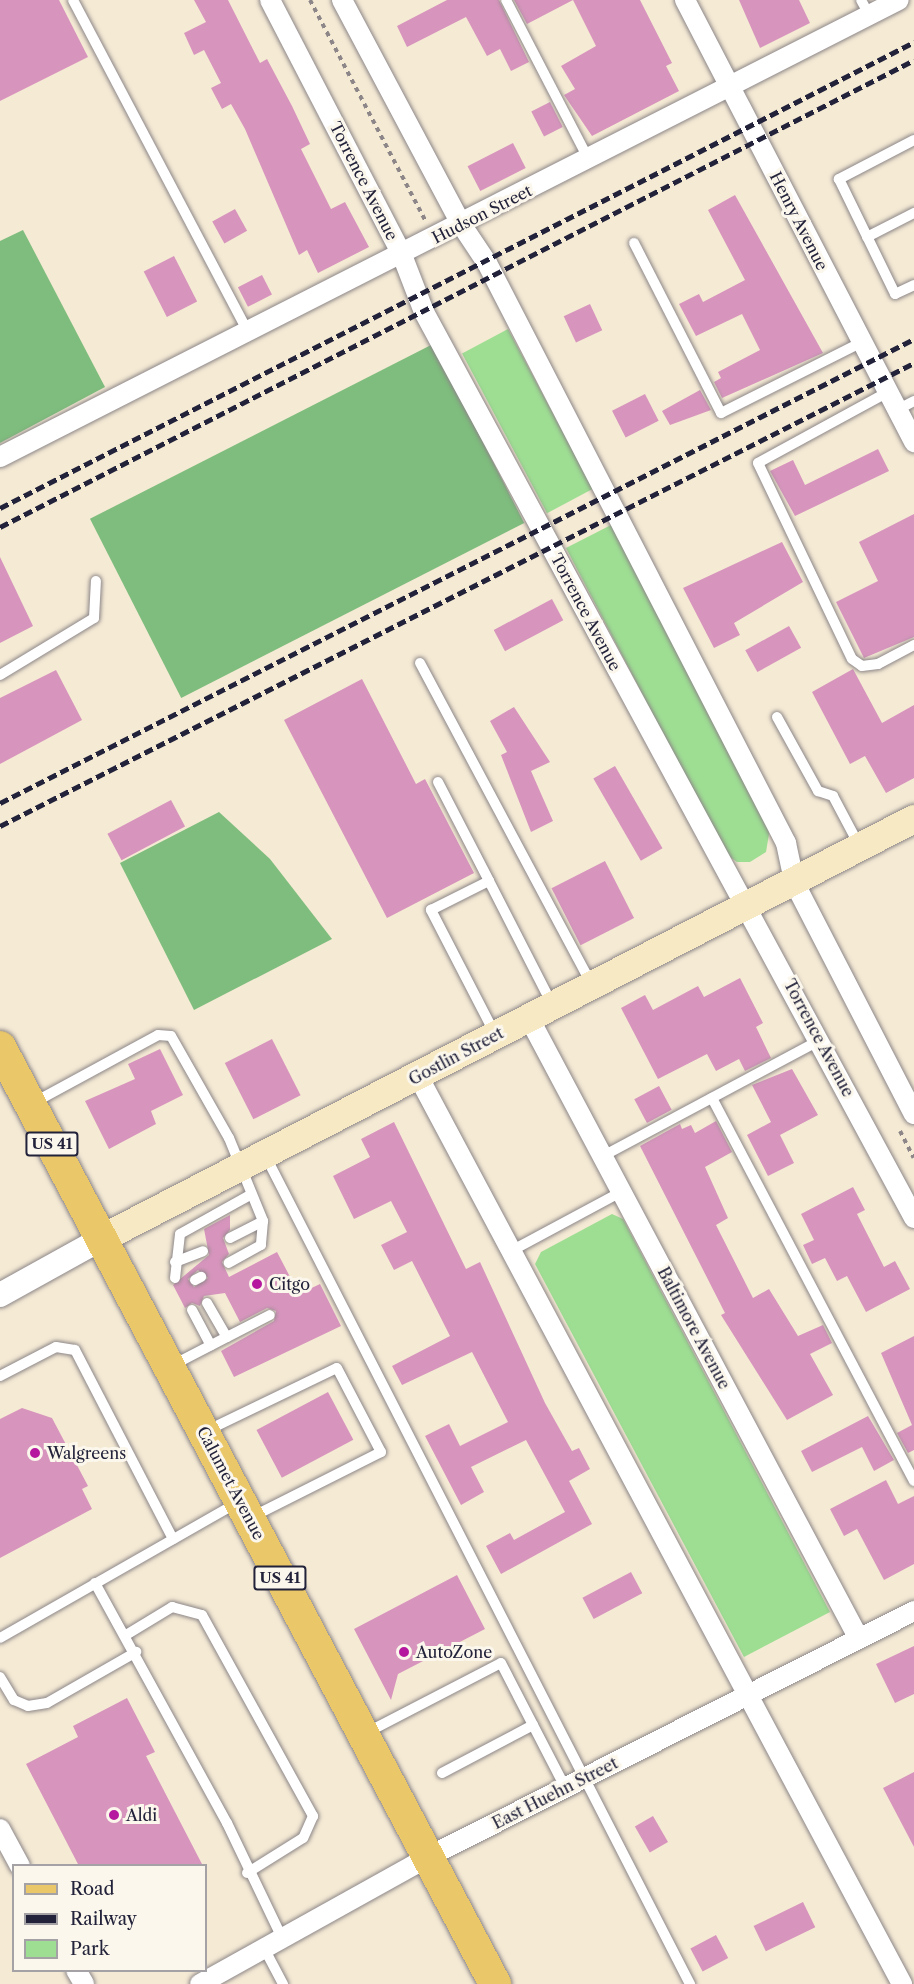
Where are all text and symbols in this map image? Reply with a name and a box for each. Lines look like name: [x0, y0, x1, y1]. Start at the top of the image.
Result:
street label: Torrence Avenue: [326, 118, 402, 244]
street label: Henry Avenue: [766, 168, 832, 274]
street label: Hudson Street: [429, 181, 535, 247]
street label: Torrence Avenue: [547, 550, 625, 674]
street label: Torrence Avenue: [780, 976, 858, 1100]
street label: Gostlin Street: [405, 1023, 507, 1089]
road number: US 41: [25, 1132, 79, 1156]
street label: Baltimore Avenue: [654, 1263, 734, 1393]
place label: Citgo: [269, 1274, 310, 1294]
marker: Citgo: [250, 1277, 264, 1291]
street label: Calumet Avenue: [193, 1423, 269, 1543]
place label: Walgreens: [47, 1443, 126, 1463]
marker: Walgreens: [28, 1446, 42, 1460]
road number: US 41: [253, 1566, 307, 1590]
place label: AutoZone: [416, 1642, 492, 1662]
marker: AutoZone: [397, 1645, 411, 1659]
street label: East Huehn Street: [489, 1753, 621, 1833]
place label: Aldi: [126, 1805, 157, 1825]
marker: Aldi: [107, 1808, 121, 1822]
legend: [12, 1864, 207, 1972]
text: Road: [70, 1878, 115, 1900]
text: Railway: [70, 1908, 137, 1930]
text: Park: [70, 1938, 109, 1960]

